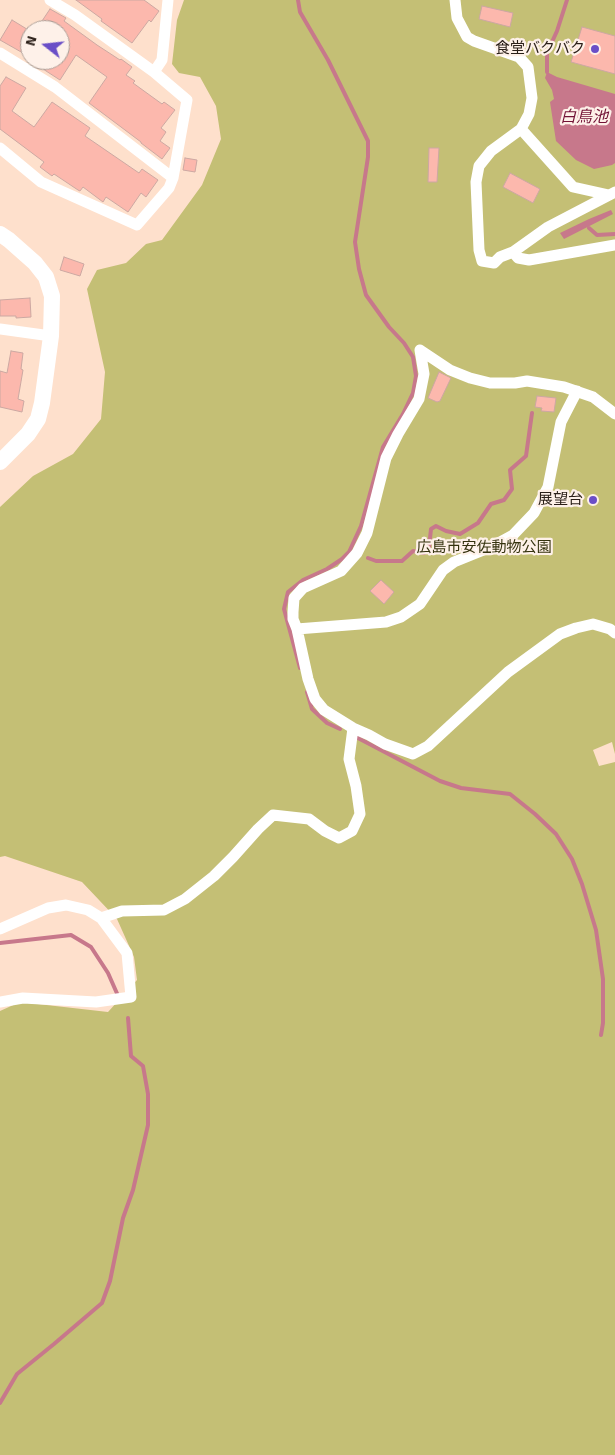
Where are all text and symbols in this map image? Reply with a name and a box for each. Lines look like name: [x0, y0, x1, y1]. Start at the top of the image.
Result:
north arrow: [20, 20, 70, 70]
text: N: [22, 34, 41, 48]
place label: 食堂バクバク: [495, 40, 585, 58]
marker: 食堂バクバク: [589, 43, 601, 55]
water label: 白鳥池: [560, 108, 608, 128]
place label: 展望台: [538, 491, 583, 509]
marker: 展望台: [587, 494, 599, 506]
park label: 広島市安佐動物公園: [417, 539, 551, 557]

